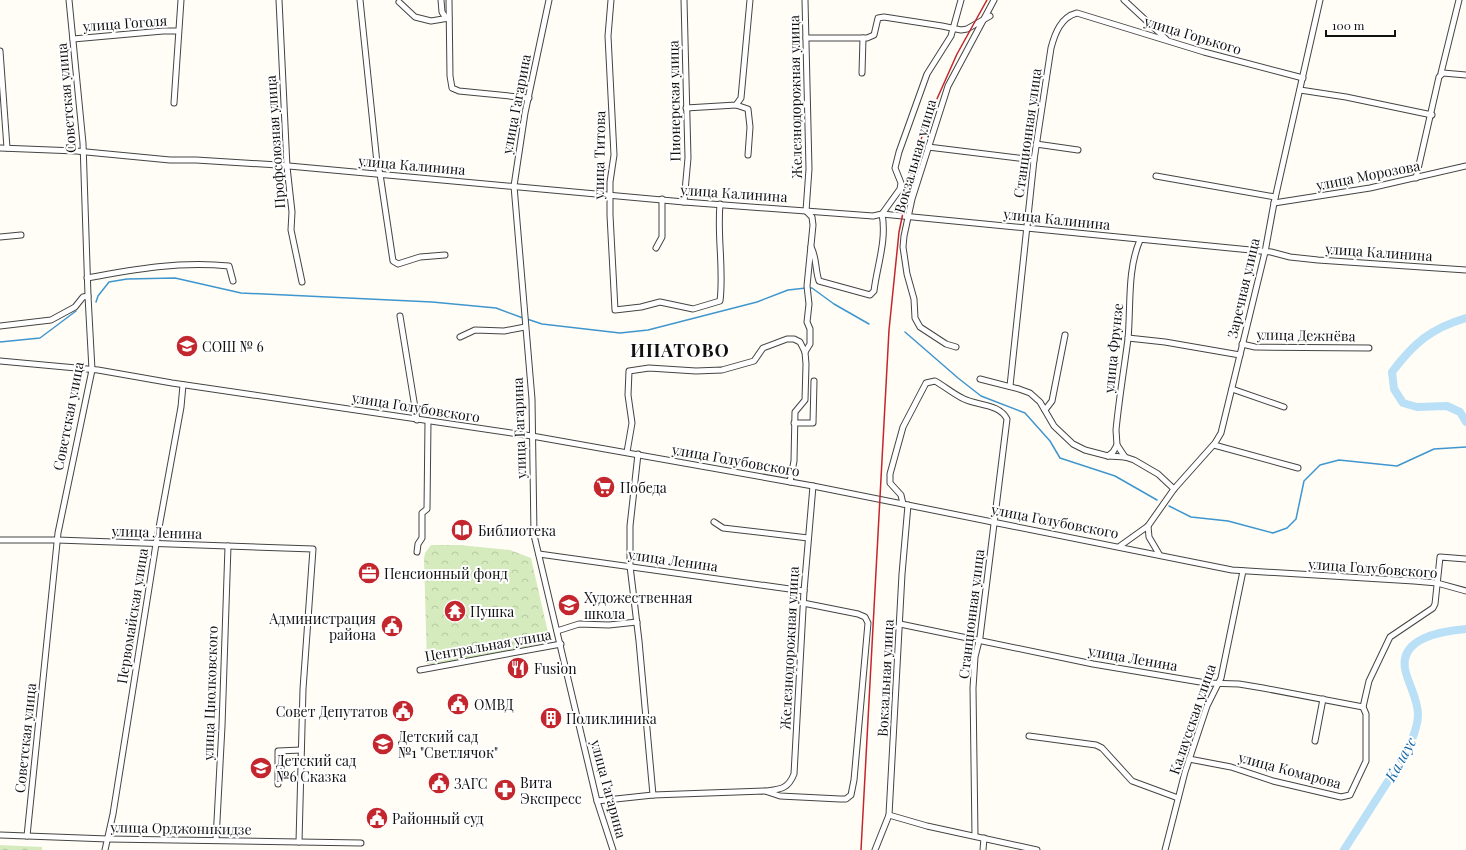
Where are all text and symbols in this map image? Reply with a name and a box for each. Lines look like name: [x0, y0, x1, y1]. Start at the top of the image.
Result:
street label: улица Гоголя: [81, 11, 168, 35]
street label: улица Горького: [1141, 11, 1244, 59]
scale bar: [1326, 12, 1395, 38]
street label: Железнодорожная улица: [784, 15, 806, 179]
text: 100 m: [1332, 17, 1365, 33]
street label: Пионерская улица: [663, 40, 685, 162]
street label: Советская улица: [52, 42, 80, 154]
street label: улица Гагарина: [497, 52, 535, 156]
street label: Станционная улица: [1008, 67, 1046, 199]
street label: Профсоюзная улица: [261, 75, 289, 209]
street label: Вокзальная улица: [890, 97, 940, 215]
street label: улица Титова: [589, 110, 609, 201]
street label: улица Калинина: [357, 151, 466, 179]
street label: улица Морозова: [1313, 156, 1422, 195]
street label: улица Калинина: [679, 180, 788, 206]
street label: улица Калинина: [1002, 204, 1111, 234]
street label: Заречная улица: [1222, 236, 1264, 340]
street label: улица Калинина: [1324, 239, 1433, 265]
street label: улица Фрунзе: [1099, 302, 1127, 395]
street label: улица Дежнёва: [1255, 325, 1356, 345]
school or university icon: СОШ № 6: [174, 333, 200, 359]
place label: СОШ № 6: [202, 337, 264, 356]
district label: ИПАТОВО: [630, 338, 730, 362]
street label: Советская улица: [48, 360, 88, 472]
street label: улица Гагарина: [508, 377, 530, 480]
street label: улица Голубовского: [350, 387, 482, 427]
street label: улица Голубовского: [670, 439, 802, 481]
supermarket icon: Победа: [591, 474, 617, 500]
place label: Победа: [620, 478, 667, 497]
street label: улица Голубовского: [989, 499, 1121, 543]
library icon: Библиотека: [449, 517, 475, 543]
street label: улица Ленина: [110, 521, 203, 543]
place label: Библиотека: [478, 521, 556, 540]
street label: улица Ленина: [626, 544, 719, 576]
street label: Первомайская улица: [112, 547, 152, 685]
street label: Станционная улица: [954, 548, 988, 680]
street label: улица Голубовского: [1307, 554, 1438, 582]
office icon: Пенсионный фонд: [356, 560, 382, 586]
place label: Пенсионный фонд: [384, 564, 509, 583]
street label: Железнодорожная улица: [775, 566, 803, 730]
place label: Художественная школа: [584, 588, 693, 623]
school or university icon: Художественная школа: [556, 592, 582, 618]
temple icon: Пушка: [442, 598, 468, 624]
place label: Пушка: [470, 602, 514, 621]
place label: Администрация района: [268, 609, 376, 644]
public building icon: Администрация района: [379, 613, 405, 639]
street label: Вокзальная улица: [872, 619, 898, 737]
street label: Центральная улица: [423, 624, 553, 666]
street label: улица Циолковского: [198, 625, 222, 762]
street label: улица Ленина: [1086, 641, 1179, 675]
restaurant icon: Fusion: [505, 655, 531, 681]
place label: Fusion: [534, 659, 577, 678]
street label: Калаусская улица: [1164, 661, 1220, 777]
street label: Советская улица: [10, 682, 40, 794]
public building icon: ОМВД: [445, 691, 471, 717]
place label: ОМВД: [474, 695, 514, 714]
public building icon: Совет Депутатов: [390, 698, 416, 724]
place label: Совет Депутатов: [276, 702, 388, 721]
building icon: Поликлиника: [538, 705, 564, 731]
place label: Поликлиника: [566, 709, 657, 728]
place label: Детский сад №1 "Светлячок": [398, 727, 498, 762]
school or university icon: Детский сад №1 "Светлячок": [370, 731, 396, 757]
water label: Калаус: [1379, 733, 1421, 786]
street label: улица Гагарина: [586, 737, 631, 840]
street label: улица Комарова: [1236, 747, 1343, 793]
place label: Детский сад №6 Сказка: [276, 751, 357, 786]
school or university icon: Детский сад №6 Сказка: [248, 755, 274, 781]
public building icon: ЗАГС: [426, 770, 452, 796]
place label: Вита Экспресс: [520, 773, 582, 808]
place label: ЗАГС: [454, 774, 487, 793]
pharmacy icon: Вита Экспресс: [492, 777, 518, 803]
public building icon: Районный суд: [364, 805, 390, 831]
place label: Районный суд: [392, 809, 484, 828]
street label: улица Орджоникидзе: [109, 817, 252, 839]

